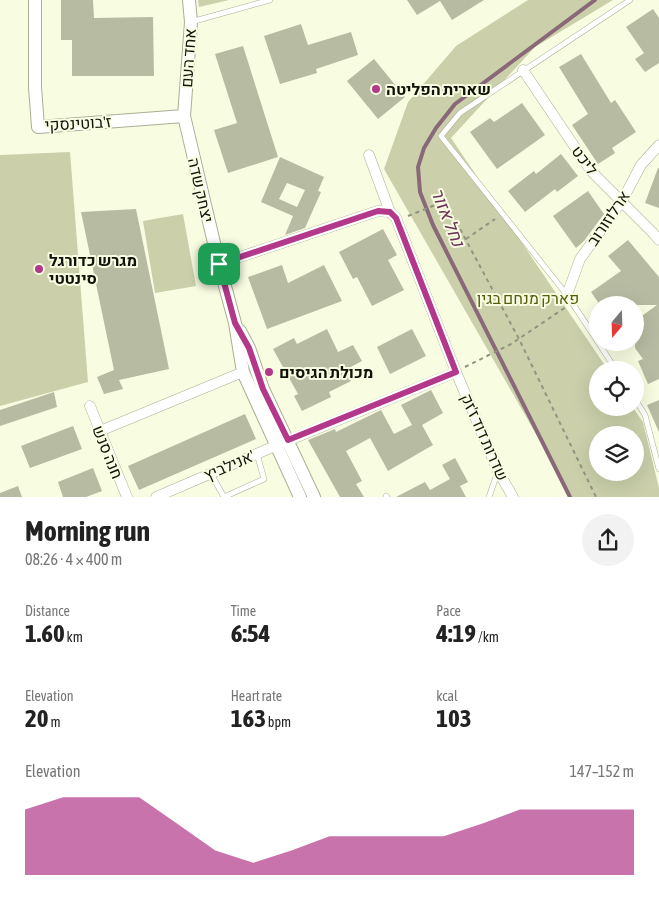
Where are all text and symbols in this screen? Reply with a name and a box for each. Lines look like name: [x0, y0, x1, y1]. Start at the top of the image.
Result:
street label: אחד העם: [177, 28, 199, 88]
place label: שארית הפליטה: [386, 80, 491, 98]
marker: שארית הפליטה: [370, 83, 382, 95]
street label: ז'בוטינסקי: [44, 112, 112, 134]
street label: ליכט: [568, 142, 602, 178]
street label: יצחק שדה: [185, 156, 217, 224]
water label: נחל אזור: [427, 185, 470, 251]
street label: ארלוזורוב: [583, 187, 633, 249]
pin: [198, 243, 240, 285]
icon: arrive: [205, 250, 233, 278]
place label: מגרש כדורגל סינטטי: [49, 251, 137, 287]
marker: מגרש כדורגל סינטטי: [33, 263, 45, 275]
park label: פארק מנחם בגין: [477, 289, 579, 307]
north arrow: [589, 296, 644, 351]
map controls: [589, 296, 644, 481]
button: locate: [589, 361, 644, 416]
place label: מכולת הגיסים: [279, 363, 373, 381]
marker: מכולת הגיסים: [263, 366, 275, 378]
street label: שדרות דוד ז'זק: [458, 391, 512, 483]
street label: חנה סנש: [89, 423, 127, 481]
button: layers: [589, 426, 644, 481]
street label: אנילביץ': [201, 446, 258, 484]
button: share: [582, 514, 634, 566]
text: Morning run: [25, 515, 150, 547]
text: 08:26 · 4 × 400 m: [25, 550, 122, 568]
text: Distance: [25, 603, 70, 619]
text: Time: [231, 603, 256, 619]
text: Pace: [436, 603, 461, 619]
text: 1.60: [25, 619, 65, 647]
text: 6:54: [231, 619, 270, 647]
text: 4:19: [436, 619, 476, 647]
text: km: [65, 629, 83, 645]
text: /km: [476, 629, 499, 645]
text: Elevation: [25, 688, 74, 704]
text: Heart rate: [231, 688, 282, 704]
text: kcal: [436, 688, 458, 704]
text: 20: [25, 704, 49, 732]
text: 163: [231, 704, 266, 732]
text: 103: [436, 704, 472, 732]
text: m: [49, 714, 61, 730]
text: bpm: [266, 714, 291, 730]
text: Elevation: [25, 762, 80, 780]
text: 147–152 m: [570, 762, 634, 780]

